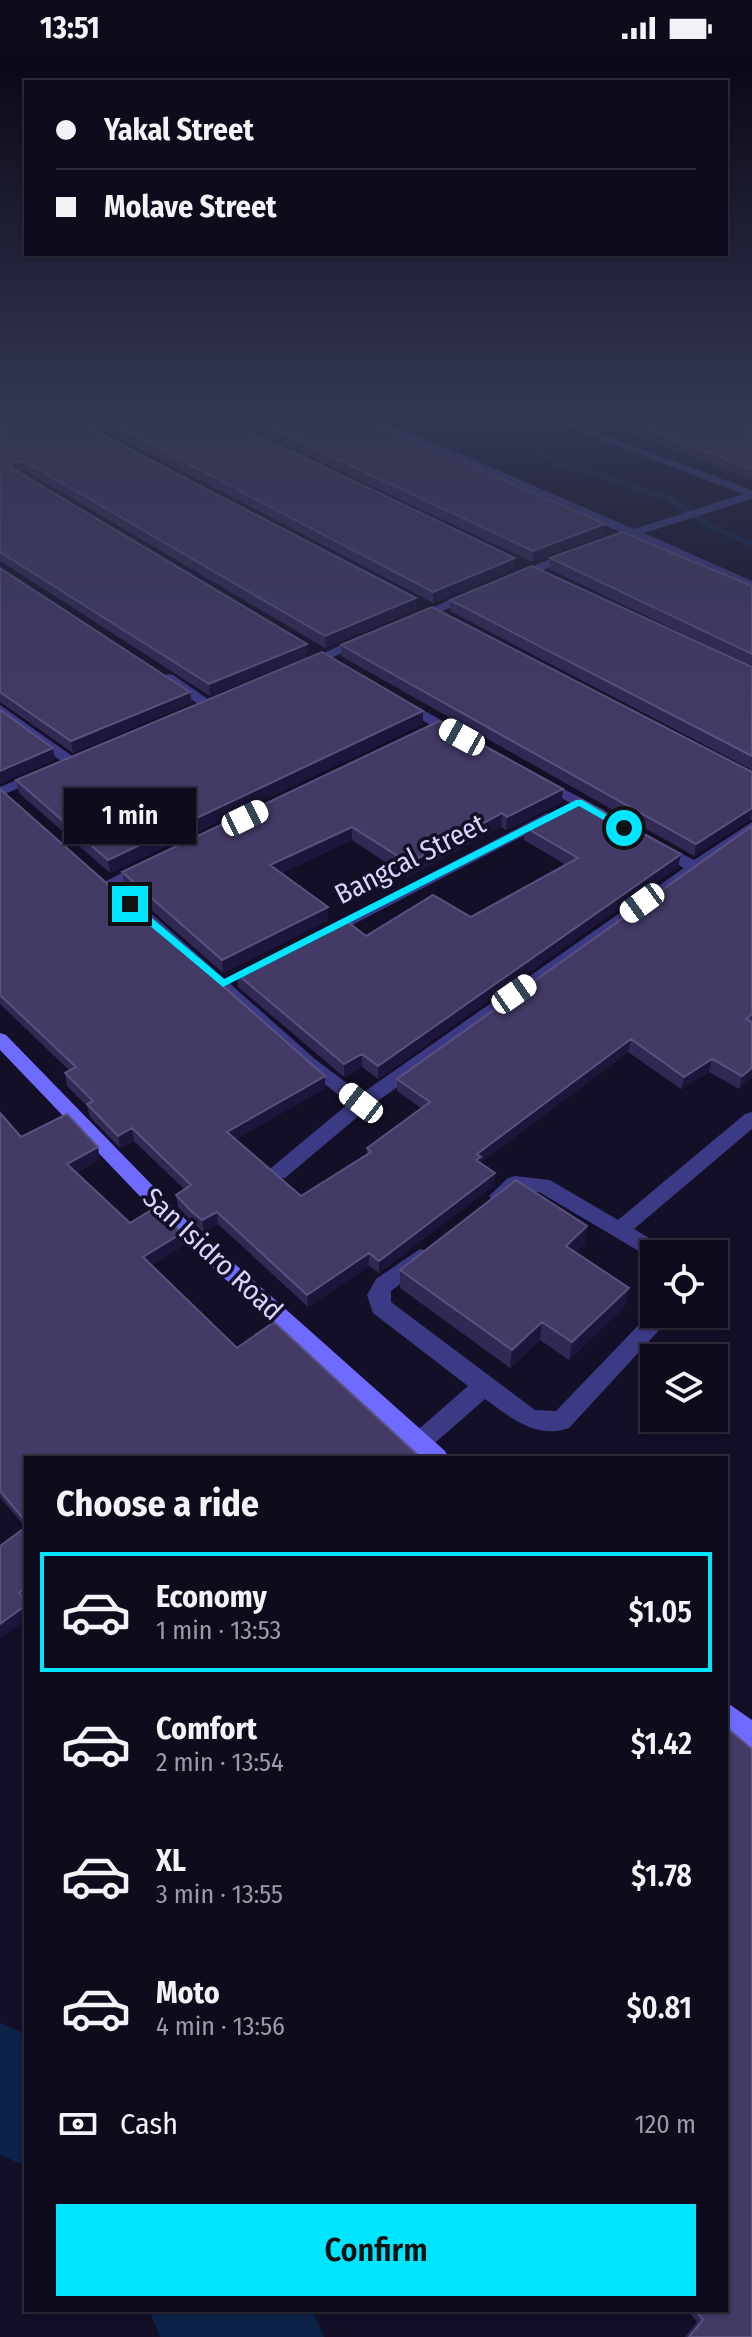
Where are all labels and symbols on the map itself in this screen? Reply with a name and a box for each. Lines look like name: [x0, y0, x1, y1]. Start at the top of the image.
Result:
car: [435, 715, 489, 759]
callout: 1 min: [64, 788, 196, 844]
car: [218, 797, 272, 839]
street label: Bangcal Street: [329, 807, 492, 911]
route start: [606, 810, 642, 846]
car: [616, 879, 668, 927]
route end: [112, 886, 148, 922]
car: [487, 970, 541, 1018]
car: [335, 1079, 387, 1127]
street label: San Isidro Road: [136, 1181, 290, 1327]

